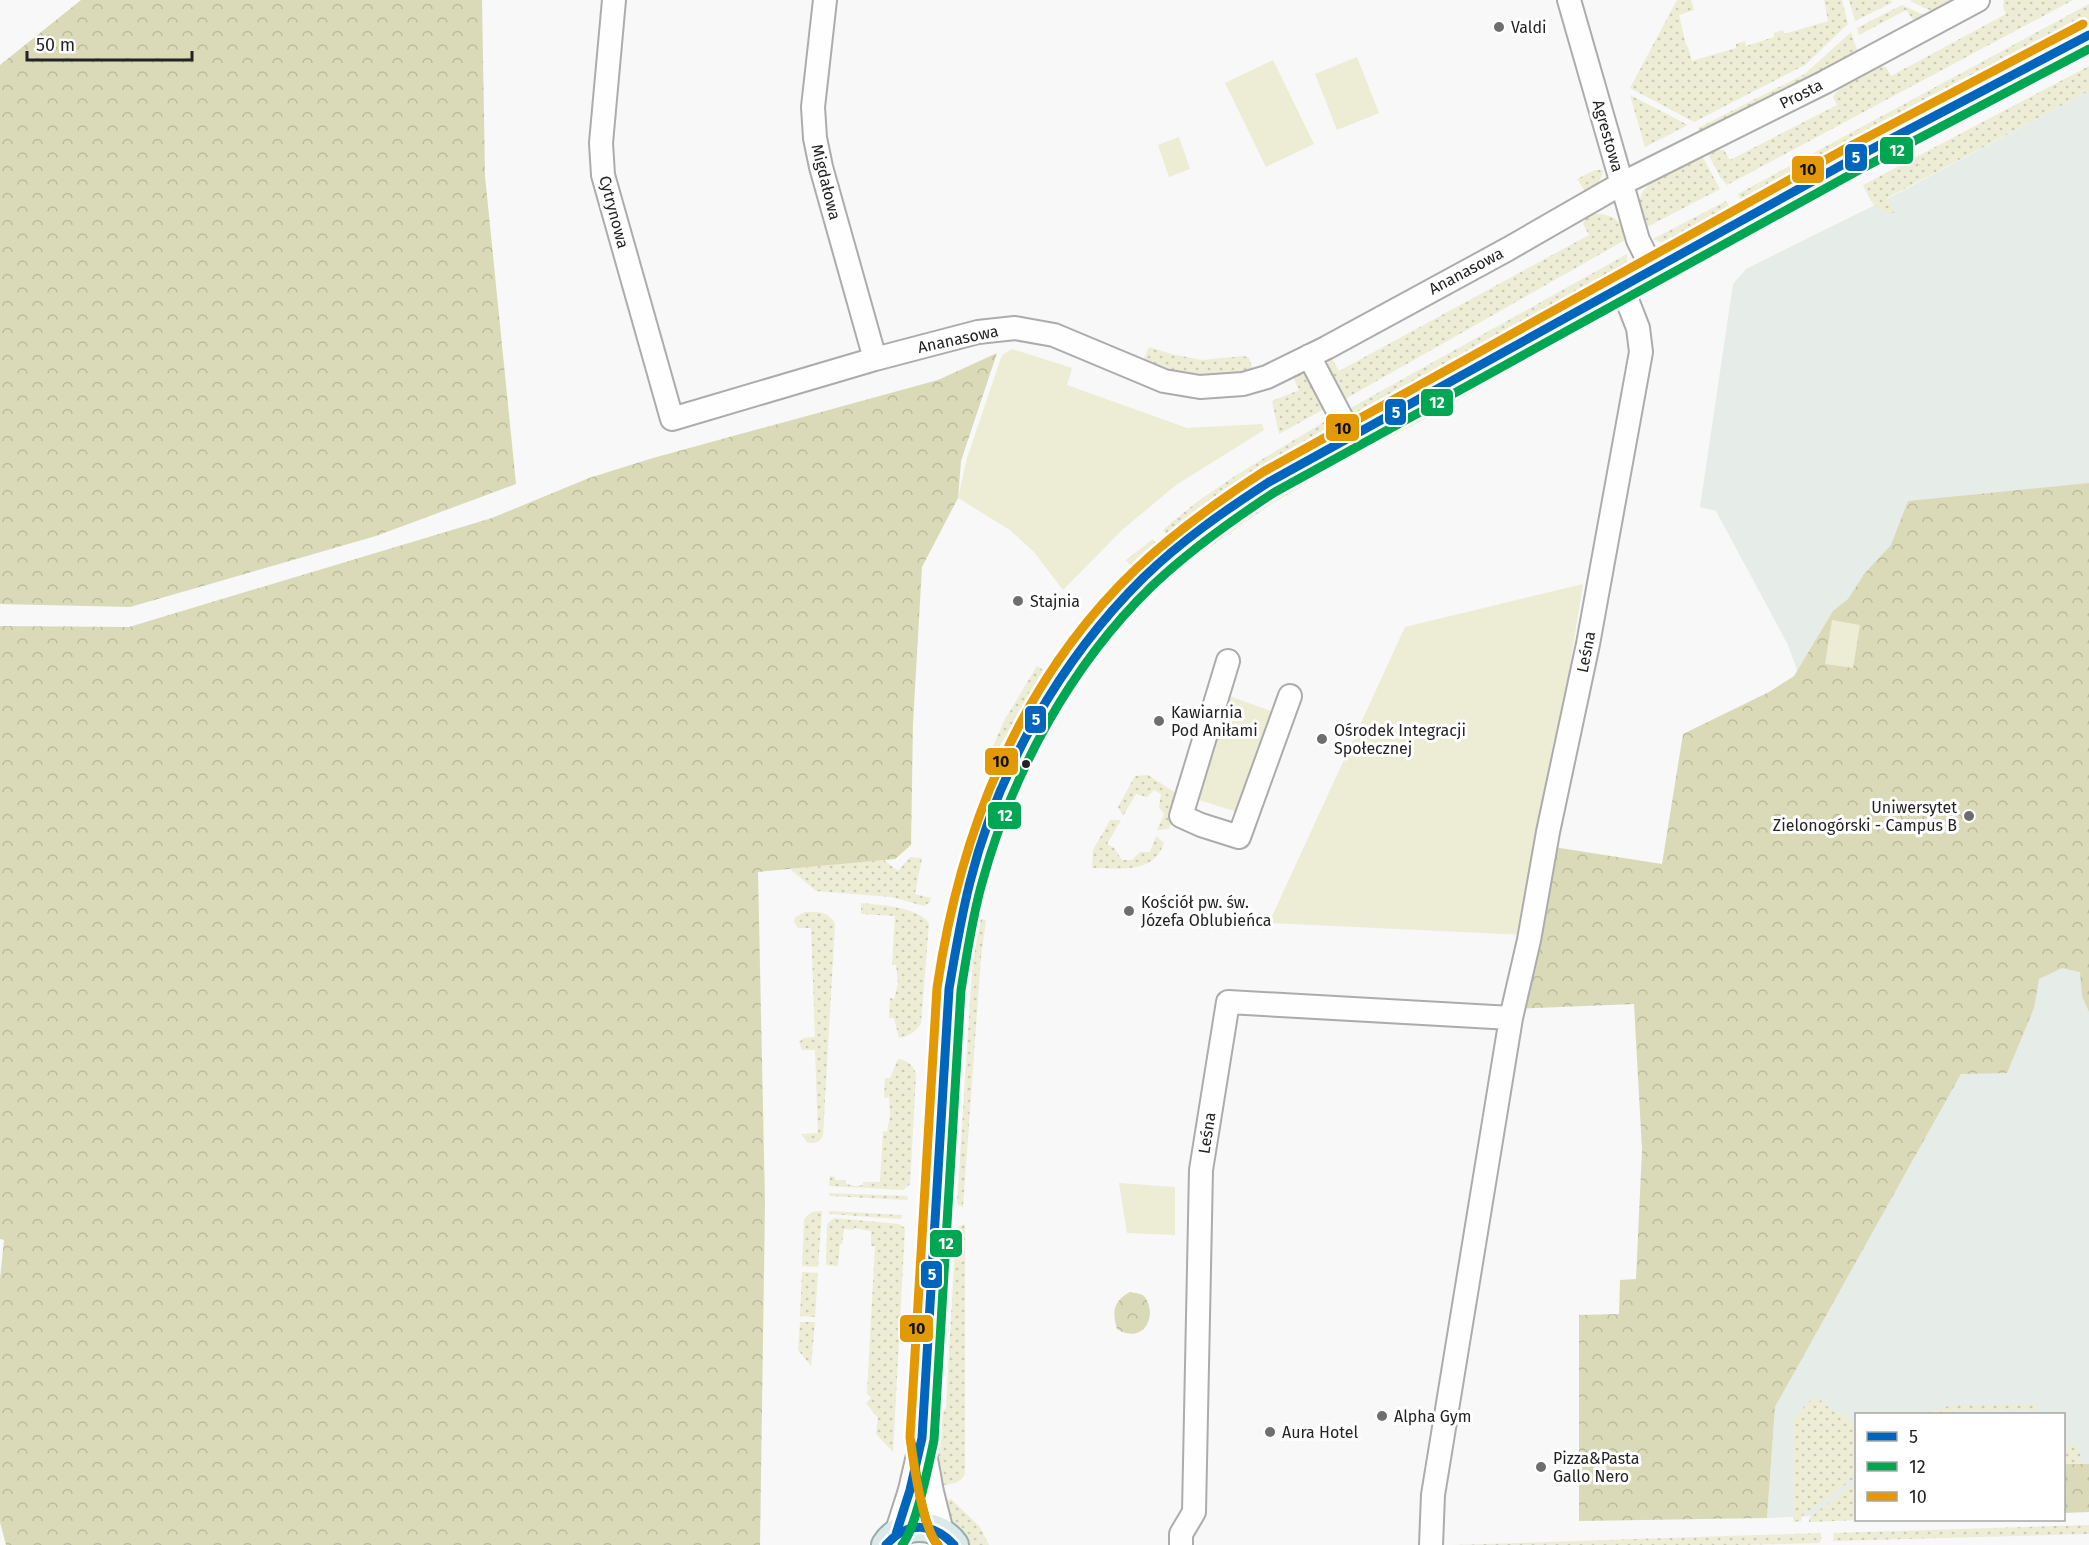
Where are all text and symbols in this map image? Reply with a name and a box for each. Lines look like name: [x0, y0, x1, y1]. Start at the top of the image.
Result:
place label: Valdi: [1511, 18, 1547, 37]
marker: Valdi: [1492, 20, 1506, 34]
scale bar: [27, 24, 192, 62]
text: 50 m: [36, 34, 75, 56]
street label: Prosta: [1776, 75, 1826, 113]
street label: Agrestowa: [1589, 98, 1627, 174]
line badge: 12: [1879, 136, 1914, 165]
text: 12: [1889, 141, 1905, 160]
street label: Migdałowa: [807, 142, 845, 222]
line badge: 5: [1844, 143, 1868, 172]
text: 5: [1852, 148, 1861, 167]
line badge: 10: [1791, 155, 1825, 184]
text: 10: [1800, 160, 1816, 179]
street label: Cytrynowa: [595, 174, 633, 250]
street label: Ananasowa: [1425, 243, 1507, 299]
street label: Ananasowa: [916, 321, 1000, 357]
line badge: 12: [1420, 388, 1454, 417]
text: 12: [1429, 393, 1445, 412]
line badge: 5: [1384, 398, 1407, 426]
text: 5: [1392, 403, 1401, 422]
line badge: 10: [1325, 413, 1360, 442]
text: 10: [1335, 419, 1351, 438]
place label: Stajnia: [1030, 592, 1080, 611]
marker: Stajnia: [1011, 594, 1025, 608]
street label: Leśna: [1573, 630, 1599, 674]
place label: Kawiarnia Pod Aniłami: [1171, 703, 1258, 740]
line badge: 5: [1024, 705, 1047, 734]
text: 5: [1032, 710, 1041, 729]
marker: Kawiarnia Pod Aniłami: [1152, 714, 1166, 728]
place label: Ośrodek Integracji Społecznej: [1334, 721, 1466, 758]
marker: Ośrodek Integracji Społecznej: [1315, 732, 1329, 746]
line badge: 10: [984, 747, 1019, 776]
text: 10: [993, 752, 1009, 771]
unlabelled marker: [1020, 758, 1032, 770]
place label: Uniwersytet Zielonogórski - Campus B: [1773, 798, 1957, 835]
line badge: 12: [987, 801, 1022, 830]
text: 12: [997, 806, 1013, 825]
marker: Uniwersytet Zielonogórski - Campus B: [1962, 809, 1976, 823]
place label: Kościół pw. św. Józefa Oblubieńca: [1141, 893, 1272, 930]
marker: Kościół pw. św. Józefa Oblubieńca: [1122, 904, 1136, 918]
street label: Leśna: [1194, 1111, 1220, 1155]
line badge: 12: [929, 1229, 963, 1258]
text: 12: [938, 1234, 954, 1253]
line badge: 5: [920, 1260, 943, 1289]
text: 5: [928, 1265, 937, 1284]
line badge: 10: [899, 1314, 934, 1343]
text: 10: [909, 1319, 925, 1338]
place label: Alpha Gym: [1394, 1407, 1471, 1426]
marker: Alpha Gym: [1375, 1409, 1389, 1423]
legend: [1855, 1413, 2065, 1521]
place label: Aura Hotel: [1282, 1423, 1359, 1442]
marker: Aura Hotel: [1263, 1425, 1277, 1439]
text: 5: [1909, 1426, 1918, 1448]
place label: Pizza&Pasta Gallo Nero: [1553, 1449, 1639, 1486]
text: 12: [1909, 1456, 1926, 1478]
marker: Pizza&Pasta Gallo Nero: [1534, 1460, 1548, 1474]
text: 10: [1909, 1486, 1927, 1508]

